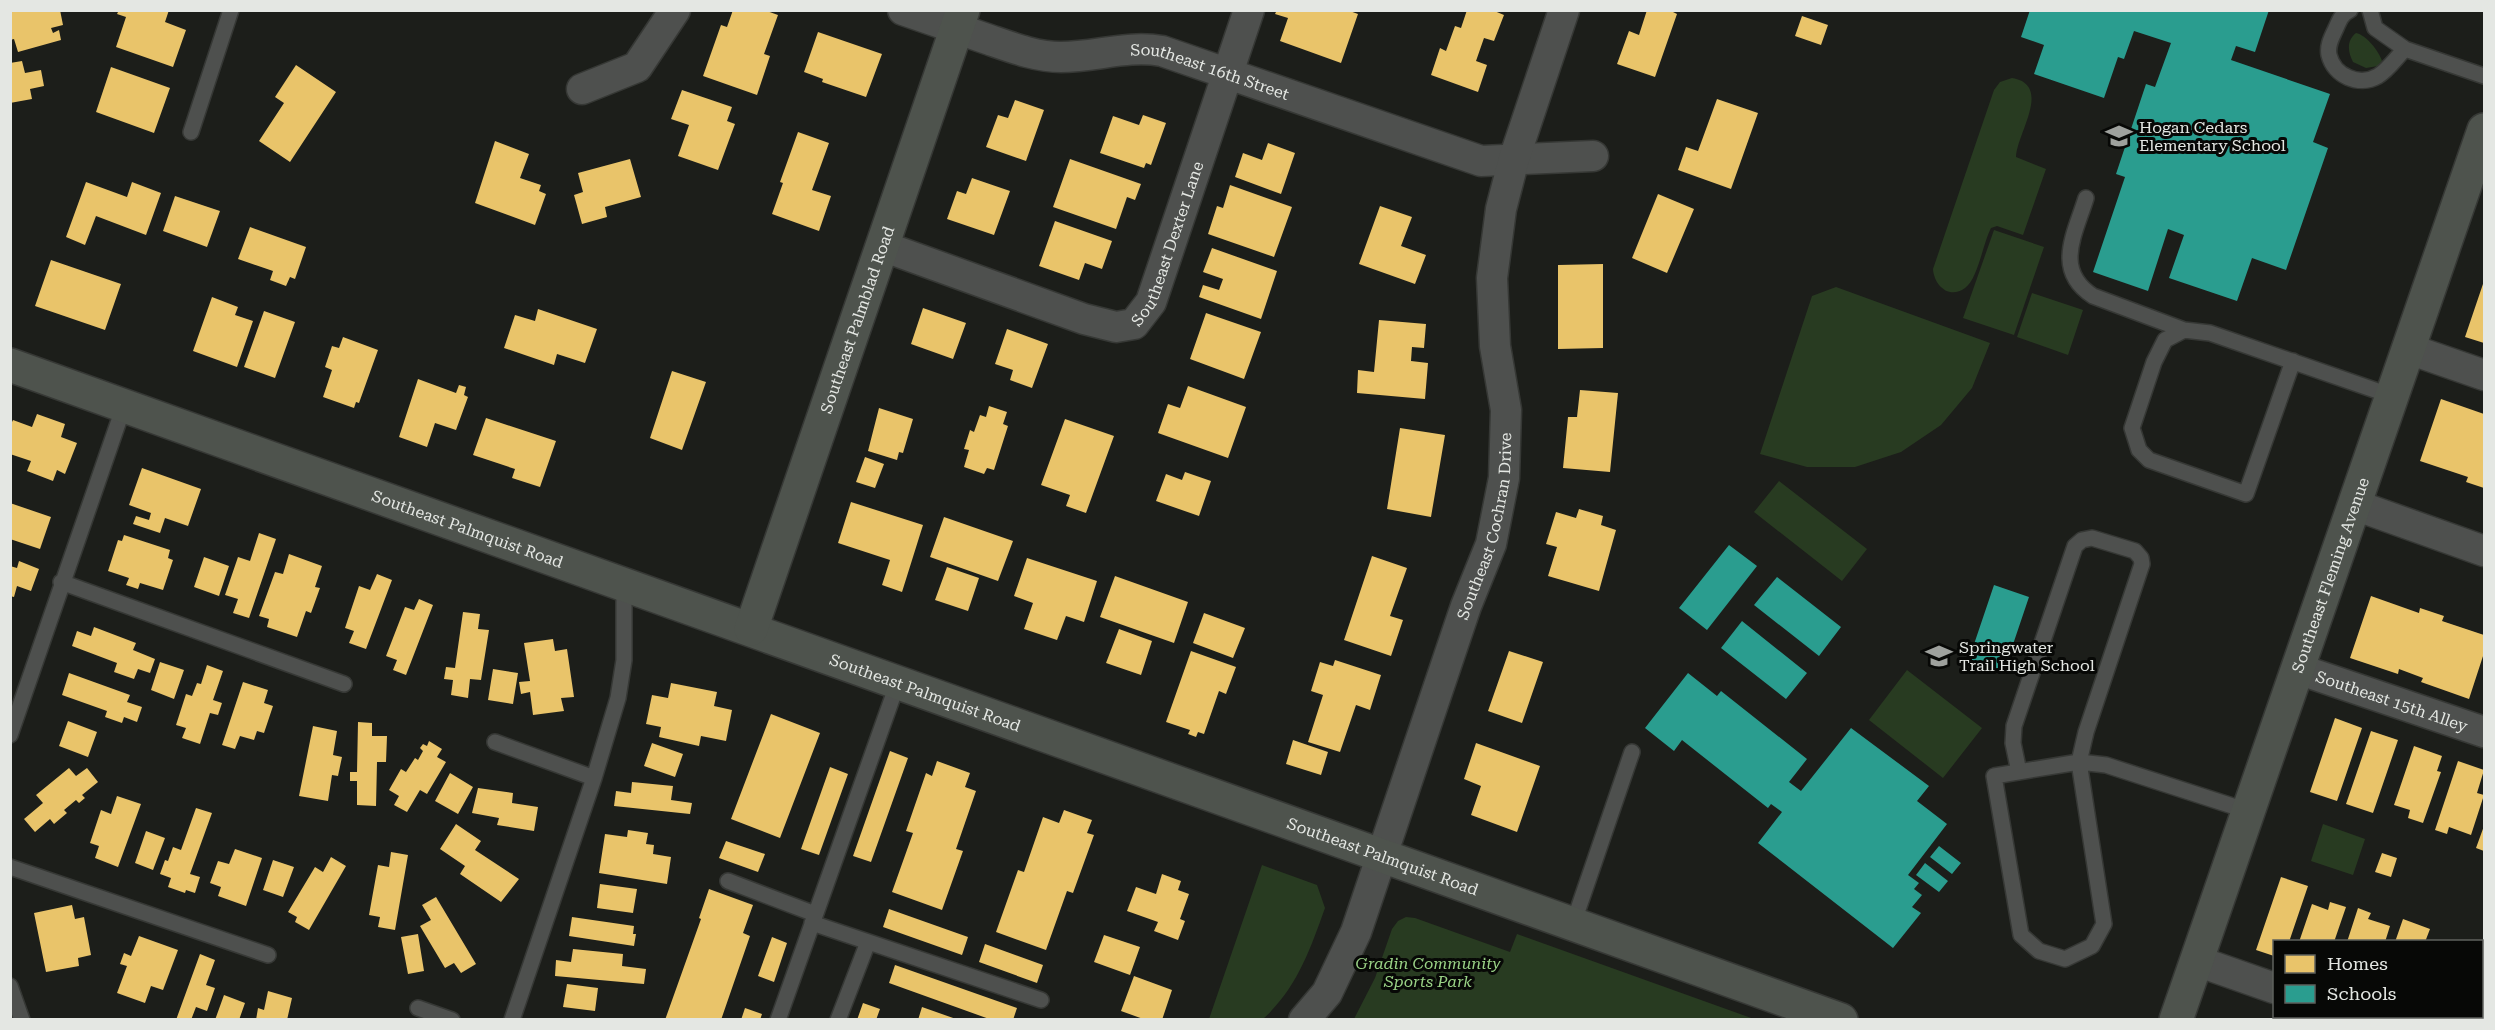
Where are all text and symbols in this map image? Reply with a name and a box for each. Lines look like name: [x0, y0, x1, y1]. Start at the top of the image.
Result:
street label: Southeast 16th Street: [1130, 40, 1292, 104]
place label: Hogan Cedars Elementary School: [2139, 118, 2286, 155]
school or university icon: Hogan Cedars Elementary School: [2104, 121, 2134, 151]
street label: Southeast Dexter Lane: [1127, 159, 1208, 330]
street label: Southeast Palmblad Road: [817, 224, 898, 416]
street label: Southeast Cochran Drive: [1453, 432, 1515, 622]
street label: Southeast Fleming Avenue: [2288, 475, 2373, 675]
street label: Southeast Palmquist Road: [369, 486, 566, 572]
place label: Springwater Trail High School: [1959, 638, 2095, 675]
school or university icon: Springwater Trail High School: [1924, 641, 1954, 671]
street label: Southeast Palmquist Road: [827, 650, 1023, 736]
street label: Southeast 15th Alley: [2313, 667, 2471, 736]
street label: Southeast Palmquist Road: [1284, 814, 1481, 899]
legend: [2273, 940, 2483, 1018]
text: Homes: [2327, 953, 2388, 974]
park label: Gradin Community Sports Park: [1356, 954, 1501, 991]
text: Schools: [2327, 983, 2396, 1004]

